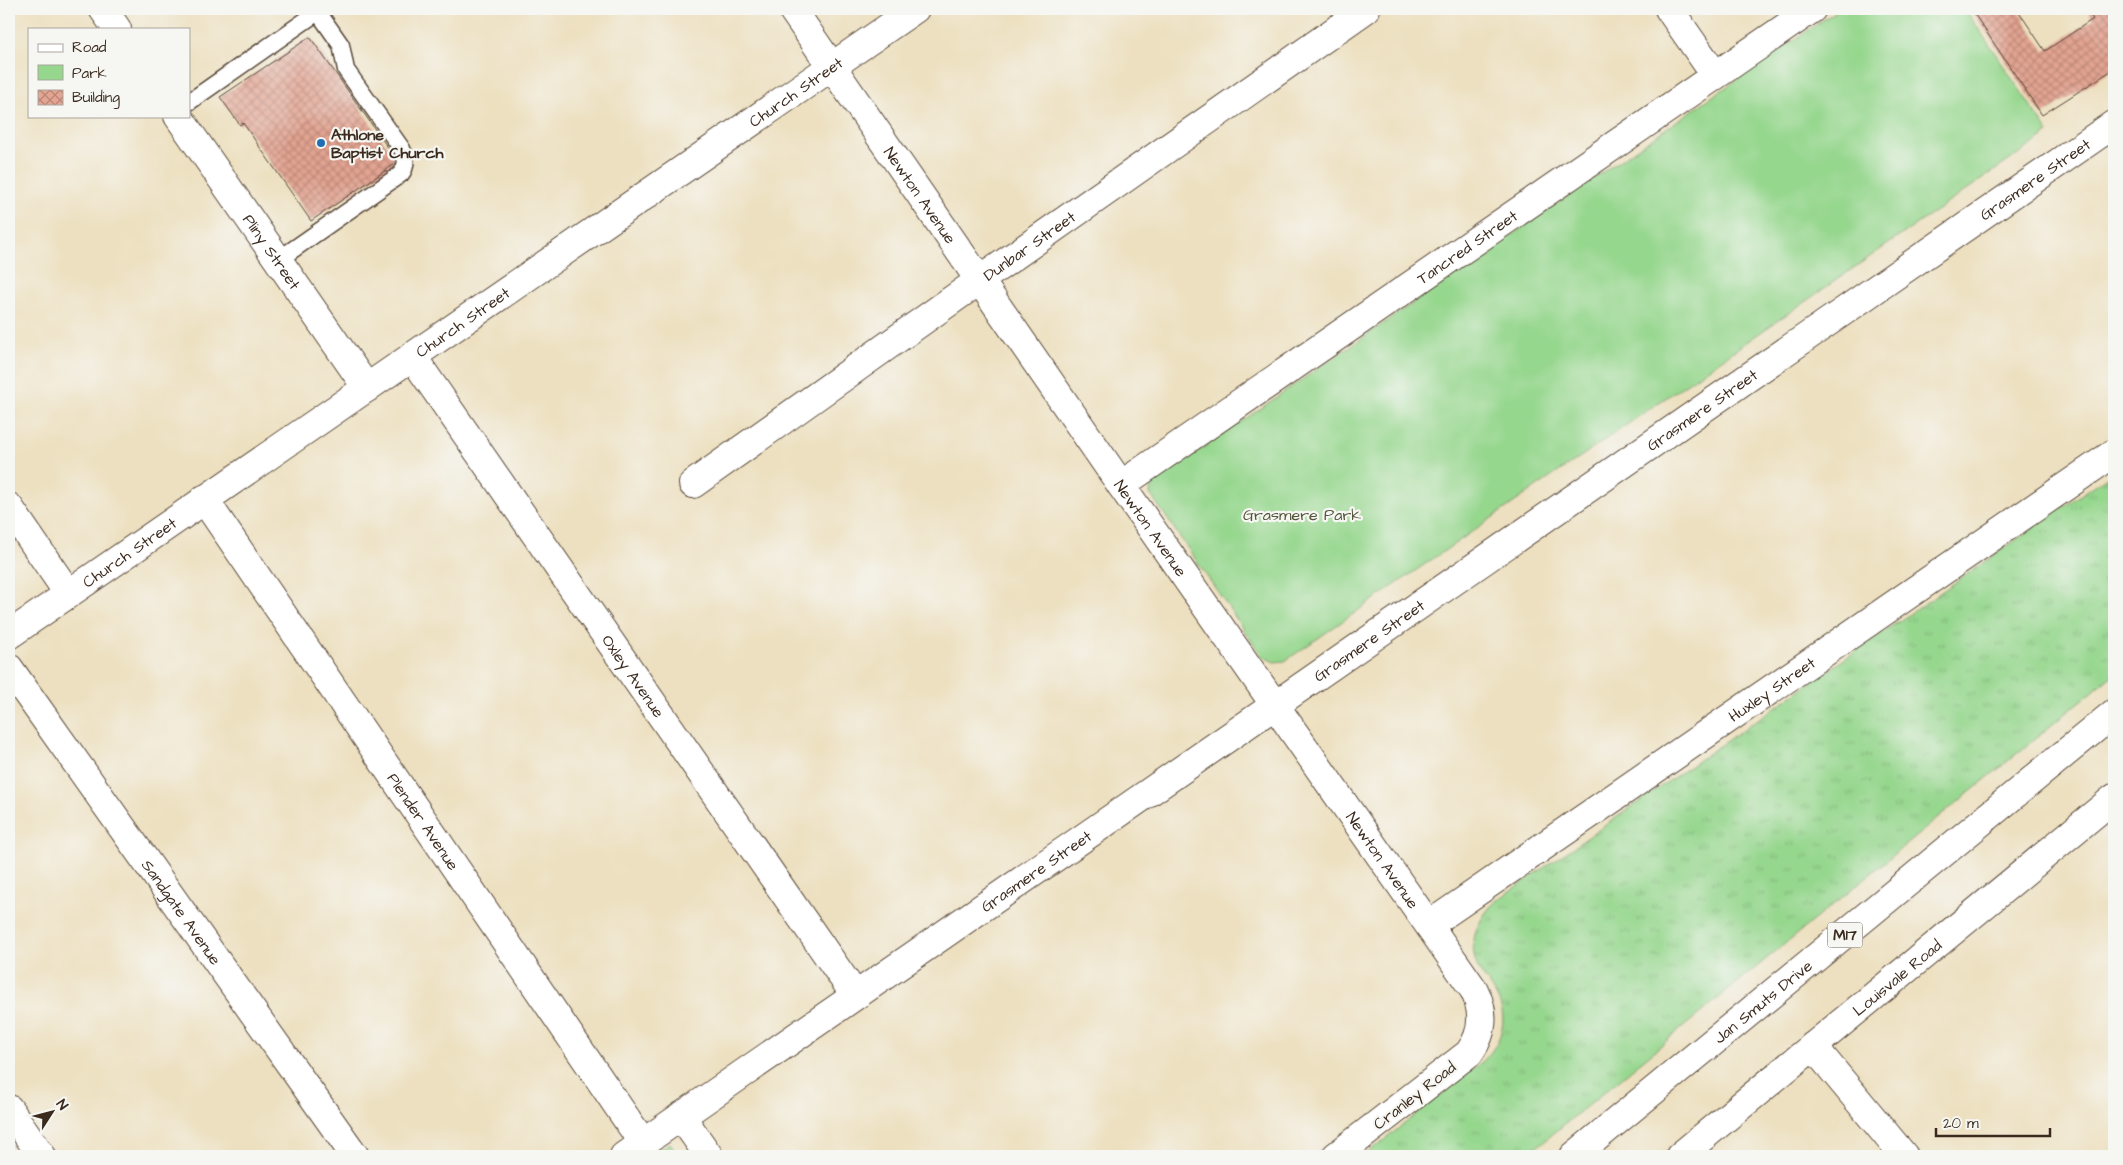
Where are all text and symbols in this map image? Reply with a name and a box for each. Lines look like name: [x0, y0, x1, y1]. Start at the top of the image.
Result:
legend: [28, 28, 190, 118]
text: Road: [72, 37, 107, 58]
street label: Church Street: [745, 52, 848, 133]
text: Park: [72, 63, 107, 84]
text: Building: [72, 87, 120, 109]
place label: Athlone Baptist Church: [331, 124, 445, 164]
street label: Grasmere Street: [1975, 133, 2096, 226]
marker: Athlone Baptist Church: [315, 137, 327, 149]
street label: Newton Avenue: [878, 143, 961, 249]
street label: Tancred Street: [1413, 205, 1523, 290]
street label: Dunbar Street: [979, 206, 1081, 287]
street label: Pliny Street: [237, 210, 306, 295]
street label: Church Street: [411, 282, 515, 363]
street label: Grasmere Street: [1642, 364, 1763, 457]
street label: Newton Avenue: [1109, 476, 1192, 582]
park label: Grasmere Park: [1243, 504, 1361, 526]
street label: Church Street: [78, 512, 182, 593]
street label: Grasmere Street: [1309, 594, 1430, 687]
street label: Oxley Avenue: [596, 630, 670, 722]
street label: Huxley Street: [1724, 652, 1820, 728]
street label: Plender Avenue: [382, 769, 464, 875]
street label: Newton Avenue: [1341, 808, 1424, 914]
street label: Grasmere Street: [977, 825, 1097, 918]
street label: Sandgate Avenue: [136, 855, 226, 970]
road number: M17: [1828, 922, 1862, 948]
street label: Louisvale Road: [1848, 935, 1947, 1021]
street label: Jan Smuts Drive: [1709, 955, 1817, 1049]
street label: Cranley Road: [1369, 1057, 1461, 1136]
north arrow: [28, 1088, 78, 1138]
text: N: [51, 1096, 73, 1115]
scale bar: [1936, 1105, 2049, 1137]
text: 20 m: [1943, 1113, 1979, 1134]

